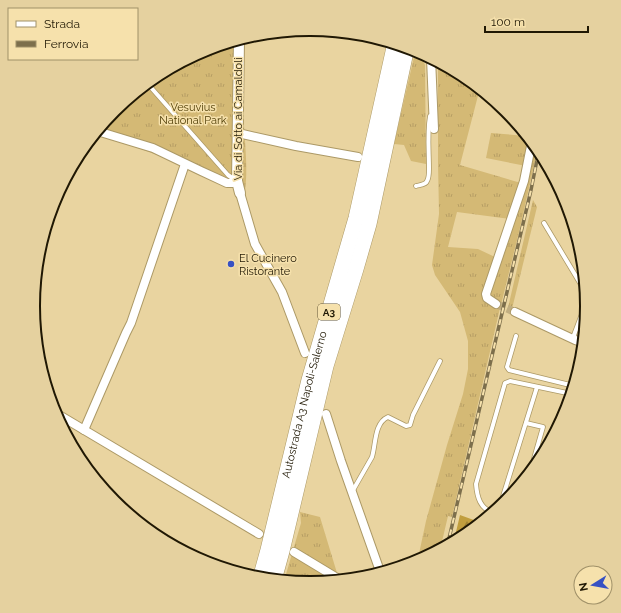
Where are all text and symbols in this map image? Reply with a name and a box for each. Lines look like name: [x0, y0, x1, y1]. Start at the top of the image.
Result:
legend: [8, 8, 138, 60]
scale bar: [485, 8, 588, 34]
text: 100 m: [491, 15, 525, 29]
text: Strada: [44, 17, 80, 31]
text: Ferrovia: [44, 37, 88, 51]
street label: Via di Sotto ai Camaldoli: [232, 57, 245, 181]
park label: Vesuvius National Park: [159, 101, 227, 127]
place label: El Cucinero Ristorante: [239, 252, 297, 278]
marker: El Cucinero Ristorante: [226, 259, 236, 269]
road number: A3: [318, 304, 340, 320]
street label: Autostrada A3 Napoli-Salerno: [280, 329, 330, 479]
north arrow: [573, 565, 613, 605]
text: N: [576, 581, 591, 592]

